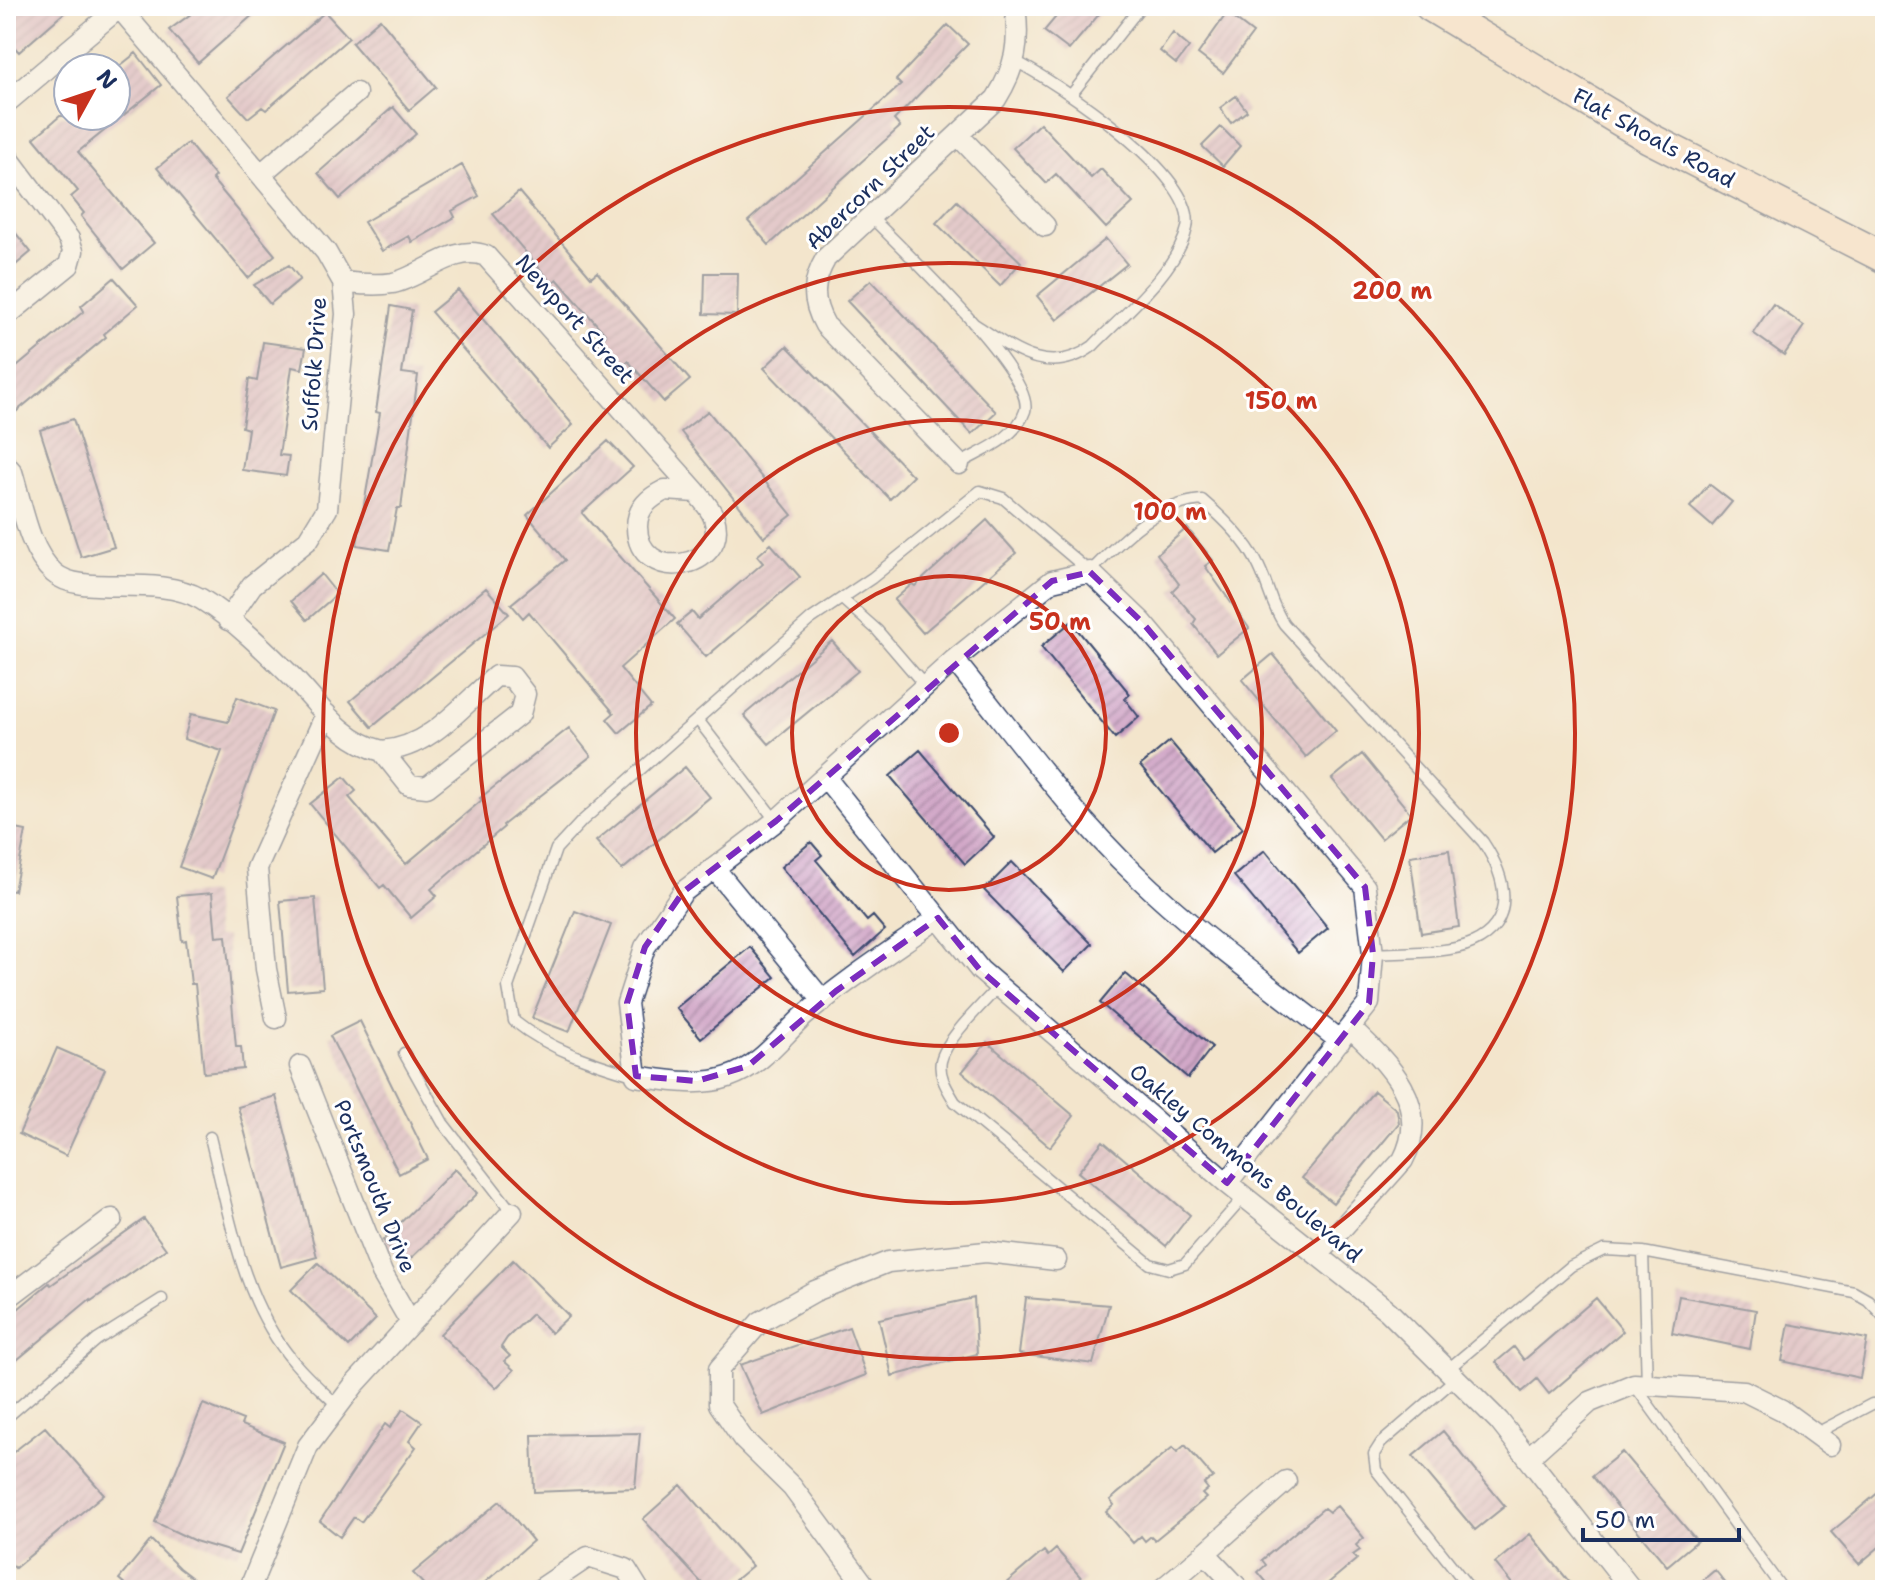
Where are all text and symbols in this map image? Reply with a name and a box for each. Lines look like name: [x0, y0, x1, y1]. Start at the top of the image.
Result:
north arrow: [52, 52, 132, 132]
text: N: [90, 63, 124, 95]
street label: Flat Shoals Road: [1568, 81, 1741, 195]
street label: Abercorn Street: [799, 118, 941, 256]
street label: Newport Street: [509, 248, 641, 390]
text: 200 m: [1352, 275, 1432, 307]
street label: Suffolk Drive: [295, 296, 333, 432]
text: 150 m: [1245, 385, 1317, 417]
text: 100 m: [1133, 496, 1207, 528]
text: 50 m: [1029, 606, 1091, 638]
centre of rings: [935, 719, 963, 747]
street label: Oakley Commons Boulevard: [1124, 1057, 1368, 1269]
street label: Portsmouth Drive: [327, 1095, 423, 1277]
scale bar: [1583, 1492, 1739, 1542]
text: 50 m: [1595, 1504, 1655, 1536]

